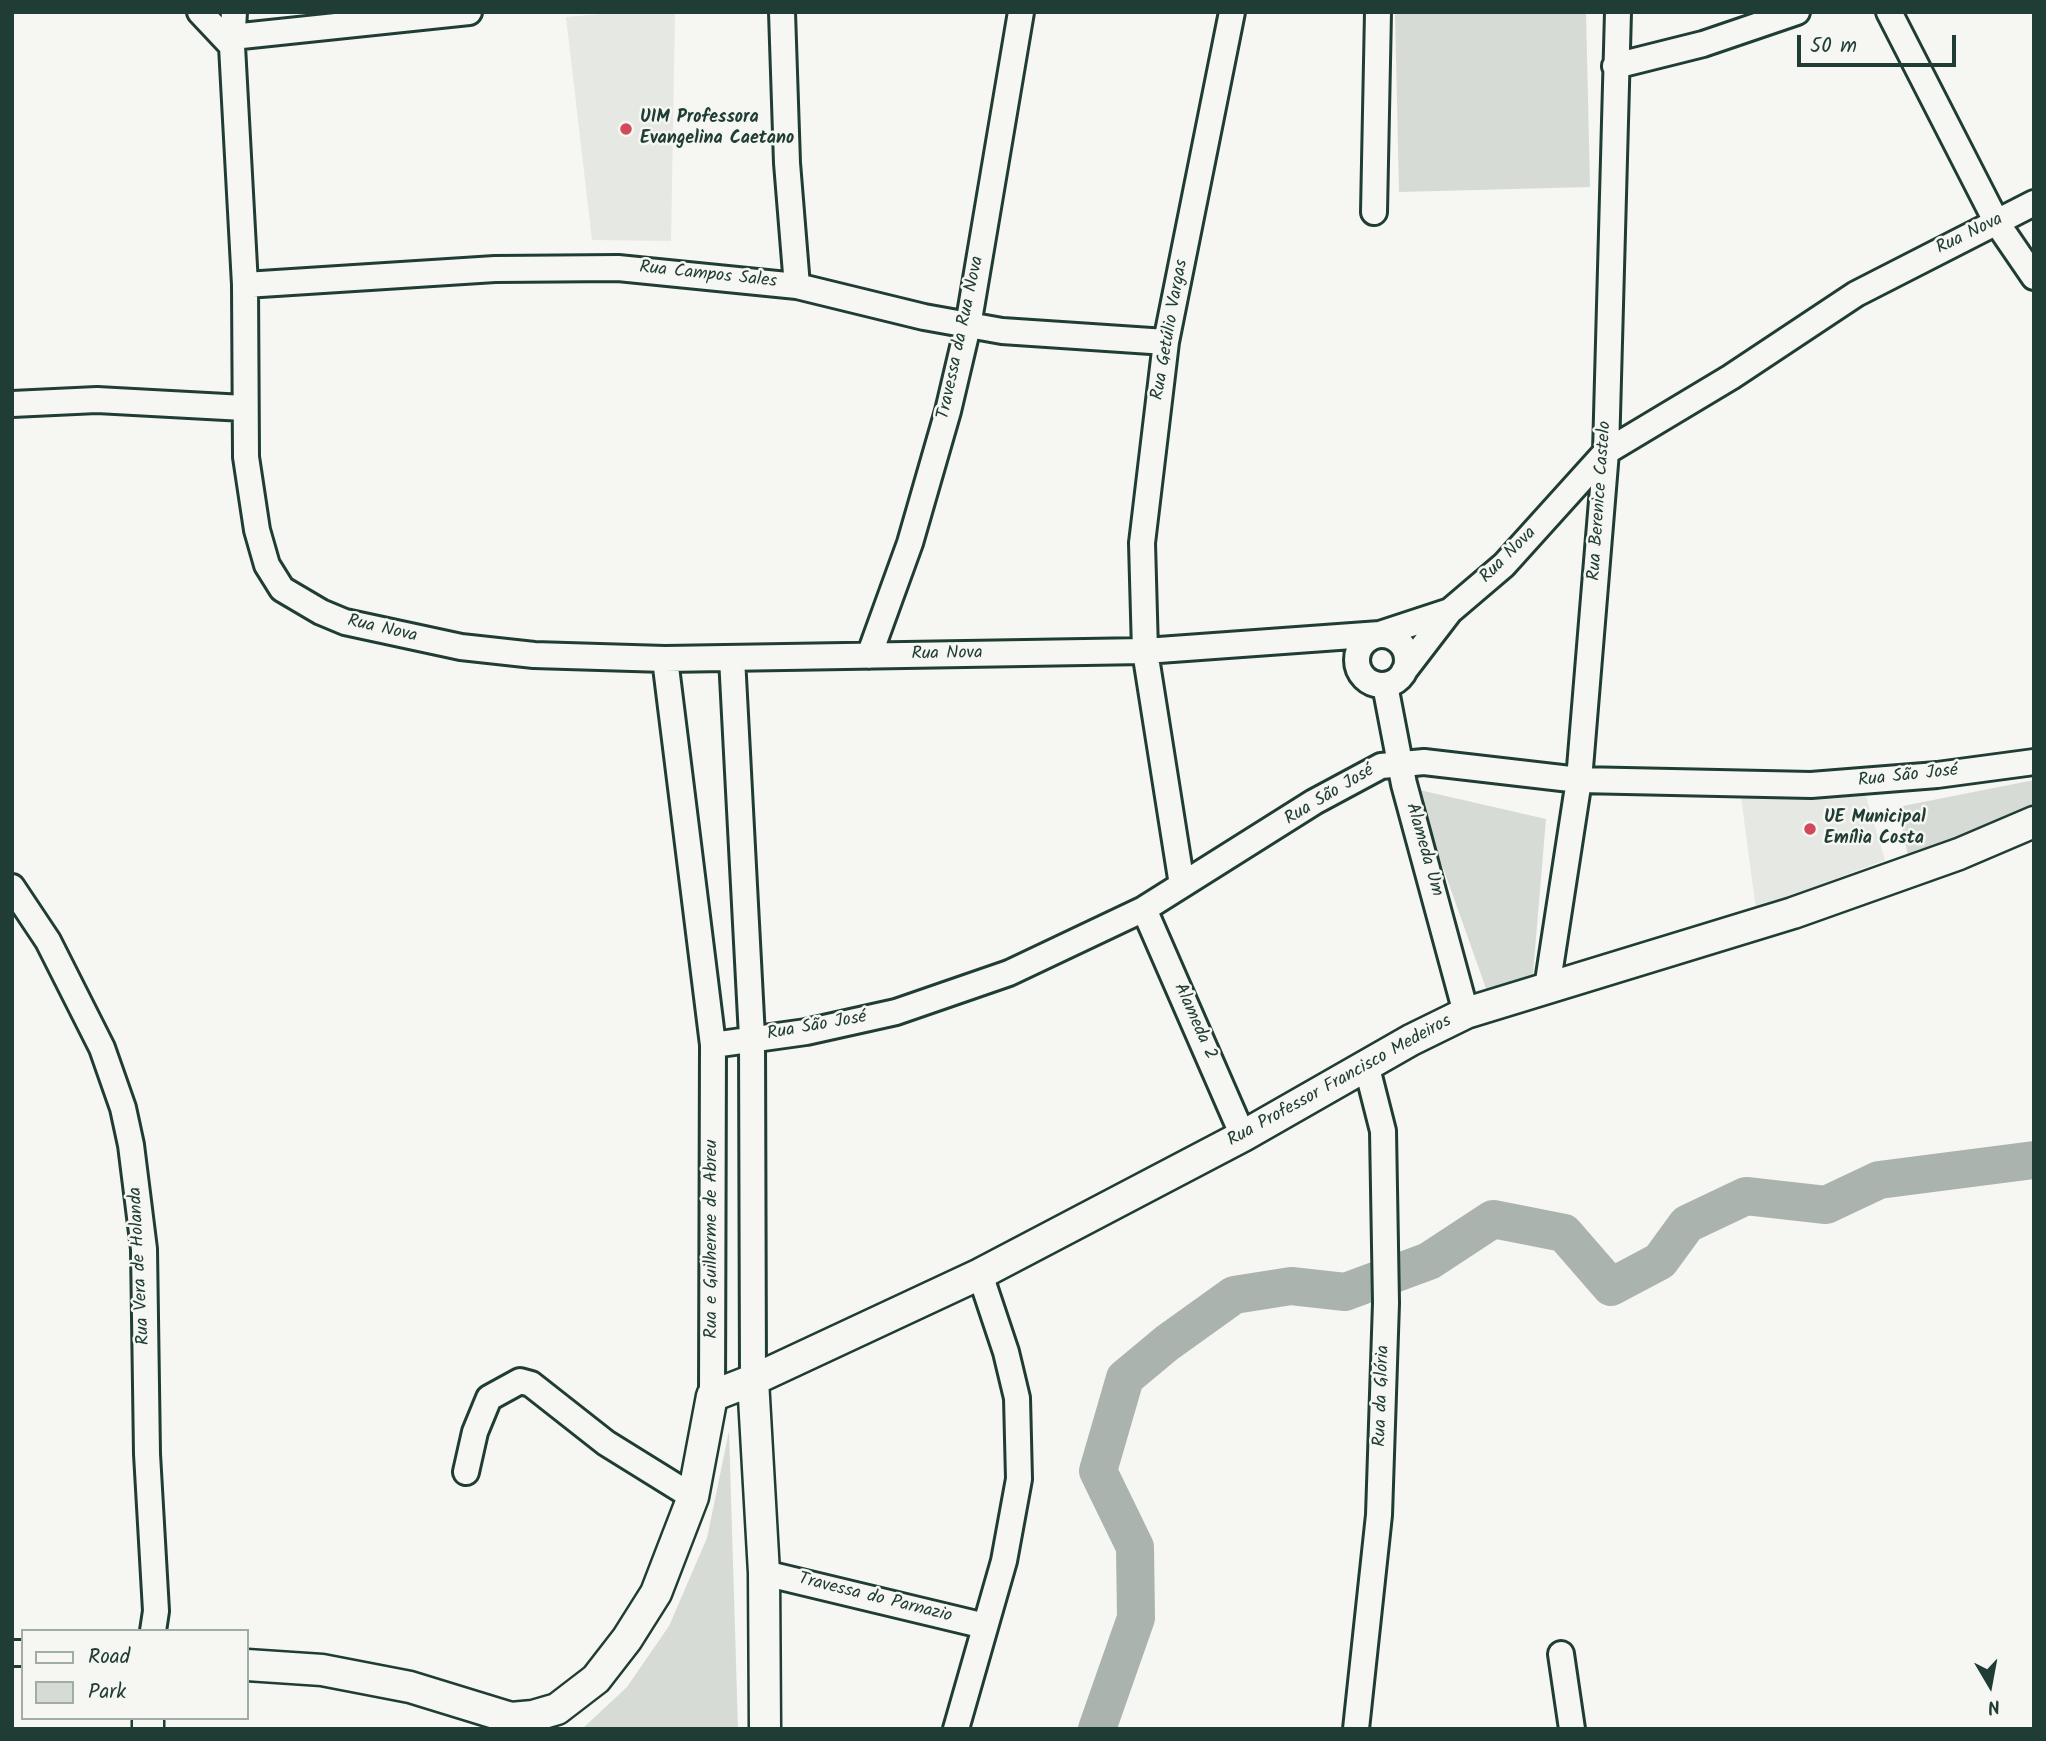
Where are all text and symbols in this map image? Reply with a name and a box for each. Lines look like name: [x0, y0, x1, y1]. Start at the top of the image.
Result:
scale bar: [1801, 21, 1960, 65]
text: 50 m: [1810, 30, 1857, 63]
place label: UIM Professora Evangelina Caetano: [640, 108, 794, 150]
marker: UIM Professora Evangelina Caetano: [618, 121, 634, 137]
street label: Rua Nova: [1933, 210, 2007, 260]
street label: Travessa da Rua Nova: [934, 254, 990, 422]
street label: Rua Campos Sales: [638, 258, 778, 294]
street label: Rua Getúlio Vargas: [1148, 258, 1194, 402]
street label: Rua Berenice Castelo: [1585, 420, 1617, 582]
street label: Rua Nova: [1476, 523, 1542, 589]
street label: Rua Nova: [345, 611, 419, 649]
street label: Rua Nova: [911, 644, 983, 666]
street label: Rua São José: [1281, 761, 1379, 831]
street label: Rua São José: [1857, 761, 1959, 793]
street label: Alameda Um: [1399, 801, 1447, 899]
place label: UE Municipal Emília Costa: [1824, 808, 1926, 850]
marker: UE Municipal Emília Costa: [1802, 821, 1818, 837]
street label: Alameda 2: [1168, 980, 1220, 1064]
street label: Rua São José: [766, 1008, 868, 1046]
street label: Rua Professor Francisco Medeiros: [1224, 1011, 1456, 1153]
street label: Rua e Guilherme de Abreu: [702, 1139, 724, 1339]
street label: Rua Vera de Holanda: [126, 1186, 156, 1346]
street label: Rua da Glória: [1370, 1345, 1396, 1447]
street label: Travessa do Parnazio: [796, 1569, 954, 1629]
legend: [21, 1629, 248, 1720]
text: Road: [88, 1641, 130, 1674]
north arrow: [1955, 1650, 2025, 1720]
text: Park: [88, 1676, 126, 1709]
text: N: [1985, 1690, 2002, 1721]

